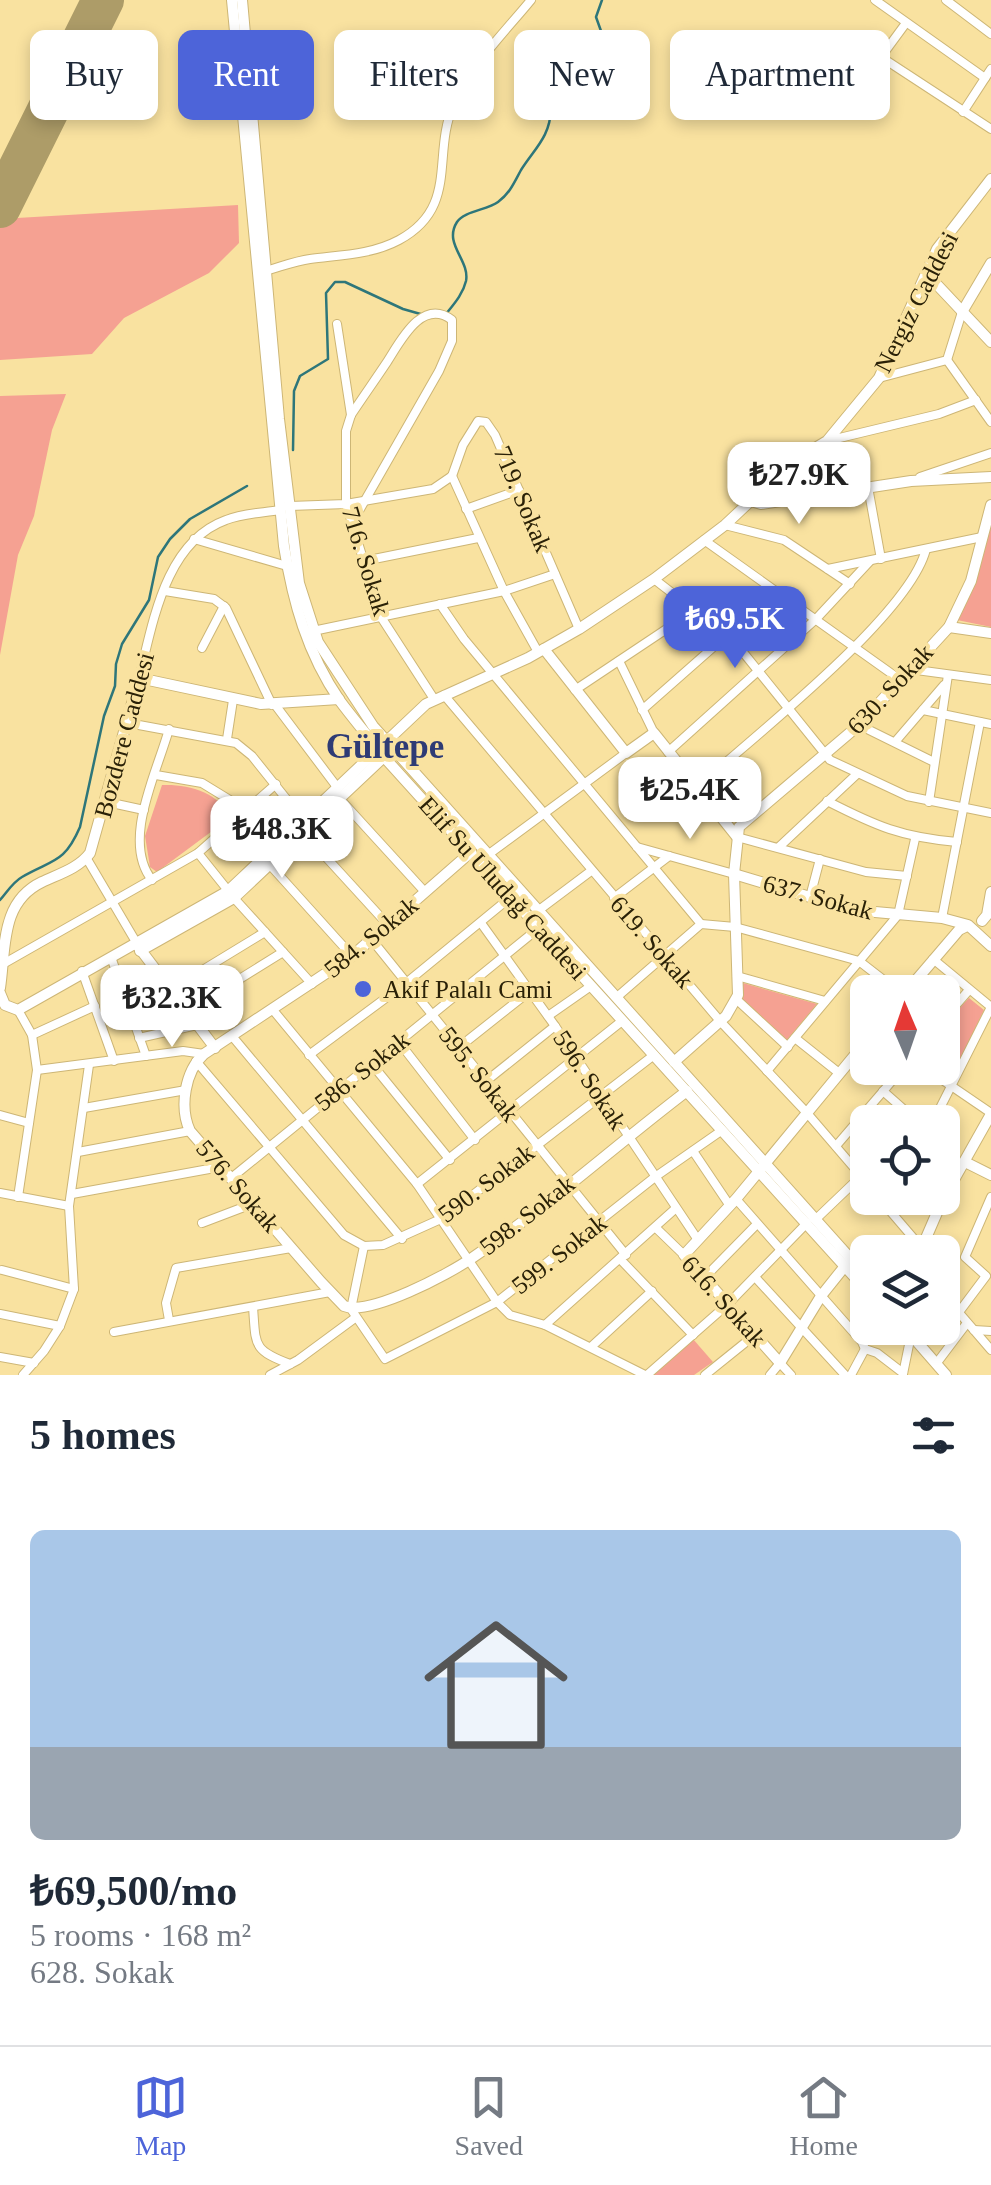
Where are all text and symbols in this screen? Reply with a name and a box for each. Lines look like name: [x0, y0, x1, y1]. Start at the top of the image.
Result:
chip: Buy: [30, 30, 158, 120]
chip: Rent: [178, 30, 314, 120]
chip: Filters: [334, 30, 494, 120]
chip: New: [514, 30, 650, 120]
chip: Apartment: [670, 30, 890, 120]
street label: Nergiz Caddesi: [869, 227, 963, 377]
street label: 719. Sokak: [489, 442, 558, 557]
pin: ₺27.9K: [718, 442, 880, 527]
text: ₺27.9K: [749, 456, 849, 492]
street label: 716. Sokak: [337, 503, 396, 619]
pin: ₺69.5K: [654, 586, 816, 671]
text: ₺69.5K: [685, 600, 785, 636]
street label: 630. Sokak: [842, 638, 939, 739]
street label: Bozdere Caddesi: [89, 649, 159, 821]
district label: Gültepe: [326, 727, 444, 766]
pin: ₺25.4K: [609, 757, 771, 842]
text: ₺25.4K: [640, 771, 740, 807]
street label: Elif Su Uludağ Caddesi: [414, 791, 592, 985]
pin: ₺48.3K: [201, 796, 363, 881]
text: ₺48.3K: [232, 810, 332, 846]
street label: 637. Sokak: [760, 869, 876, 925]
street label: 584. Sokak: [319, 891, 424, 983]
street label: 619. Sokak: [605, 891, 699, 994]
pin: ₺32.3K: [91, 965, 253, 1050]
north arrow: [850, 975, 960, 1085]
map controls: [850, 975, 960, 1345]
place label: Akif Palalı Cami: [383, 976, 552, 1003]
marker: Akif Palalı Cami: [352, 978, 374, 1000]
text: ₺32.3K: [122, 979, 222, 1015]
street label: 595. Sokak: [434, 1021, 525, 1127]
street label: 586. Sokak: [309, 1025, 415, 1116]
street label: 596. Sokak: [548, 1025, 632, 1135]
button: locate: [850, 1105, 960, 1215]
street label: 576. Sokak: [191, 1135, 285, 1238]
street label: 590. Sokak: [433, 1138, 539, 1228]
street label: 598. Sokak: [474, 1169, 580, 1260]
street label: 599. Sokak: [506, 1208, 612, 1299]
button: layers: [850, 1235, 960, 1345]
street label: 616. Sokak: [676, 1250, 772, 1352]
icon: filters: [906, 1408, 961, 1463]
text: 5 homes: [30, 1412, 176, 1458]
icon: home: [406, 1595, 586, 1775]
text: ₺69,500/mo: [30, 1868, 237, 1914]
text: 5 rooms · 168 m²: [30, 1917, 251, 1953]
text: 628. Sokak: [30, 1954, 174, 1990]
tab: Map: [133, 2070, 188, 2162]
tab: Saved: [455, 2070, 523, 2162]
tab: Home: [789, 2070, 858, 2162]

